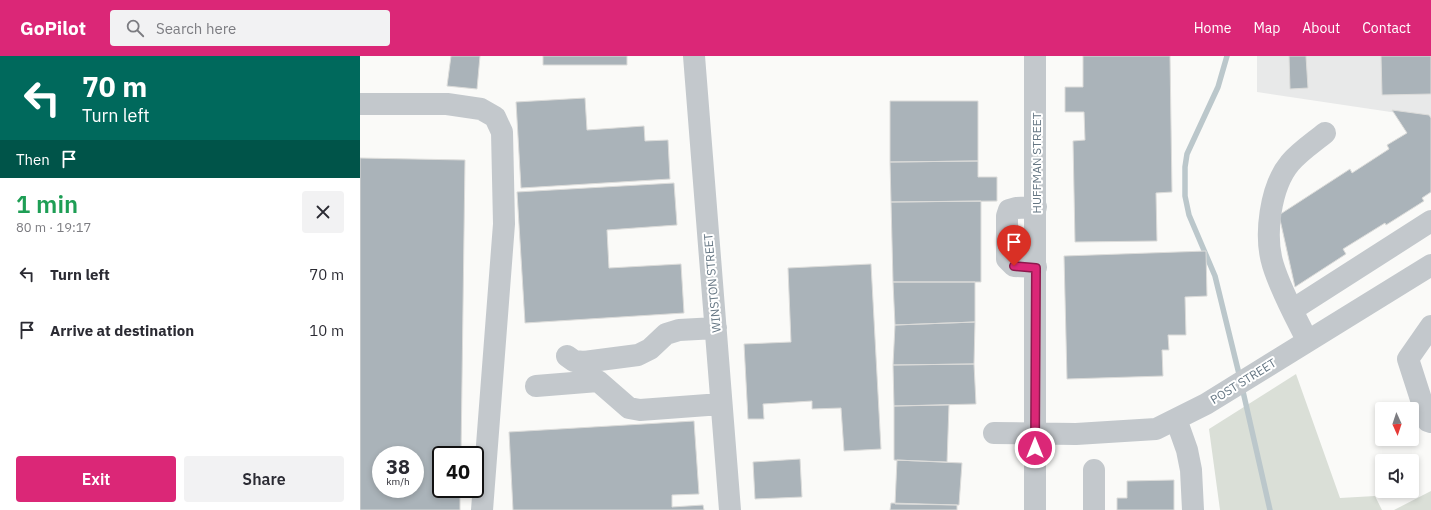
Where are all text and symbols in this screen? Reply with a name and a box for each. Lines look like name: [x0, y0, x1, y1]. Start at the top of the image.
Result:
search box: [110, 10, 390, 46]
text: GoPilot: [20, 16, 86, 40]
icon: search: [124, 17, 146, 39]
text: Search here: [156, 19, 236, 38]
text: Home: [1194, 19, 1231, 37]
text: Map: [1253, 19, 1280, 37]
text: About: [1302, 19, 1340, 37]
text: Contact: [1362, 19, 1411, 37]
text: 70 m: [82, 68, 147, 105]
icon: left: [16, 72, 68, 124]
text: Turn left: [82, 104, 150, 127]
street label: HUFFMAN STREET: [1029, 112, 1044, 214]
icon: arrive: [58, 148, 80, 170]
text: Then: [16, 150, 50, 169]
text: 1 min: [16, 188, 78, 220]
button: close: [302, 191, 344, 233]
text: 80 m · 19:17: [16, 219, 91, 236]
pin: [997, 225, 1031, 266]
icon: arrive: [1003, 231, 1025, 253]
street label: WINSTON STREET: [700, 233, 724, 333]
icon: left: [16, 263, 38, 285]
text: Turn left: [50, 265, 110, 284]
text: 70 m: [309, 265, 344, 284]
icon: arrive: [16, 319, 38, 341]
text: Arrive at destination: [50, 321, 194, 340]
text: 10 m: [309, 321, 344, 340]
street label: POST STREET: [1207, 355, 1279, 407]
north arrow: [1375, 402, 1419, 446]
map controls: [1375, 402, 1419, 498]
position arrow: [1014, 427, 1056, 469]
speed limit sign: 40: [432, 446, 484, 498]
text: 38: [386, 453, 410, 480]
button: sound: [1375, 454, 1419, 498]
button: Exit: [16, 456, 176, 502]
button: Share: [184, 456, 344, 502]
text: km/h: [386, 475, 410, 488]

